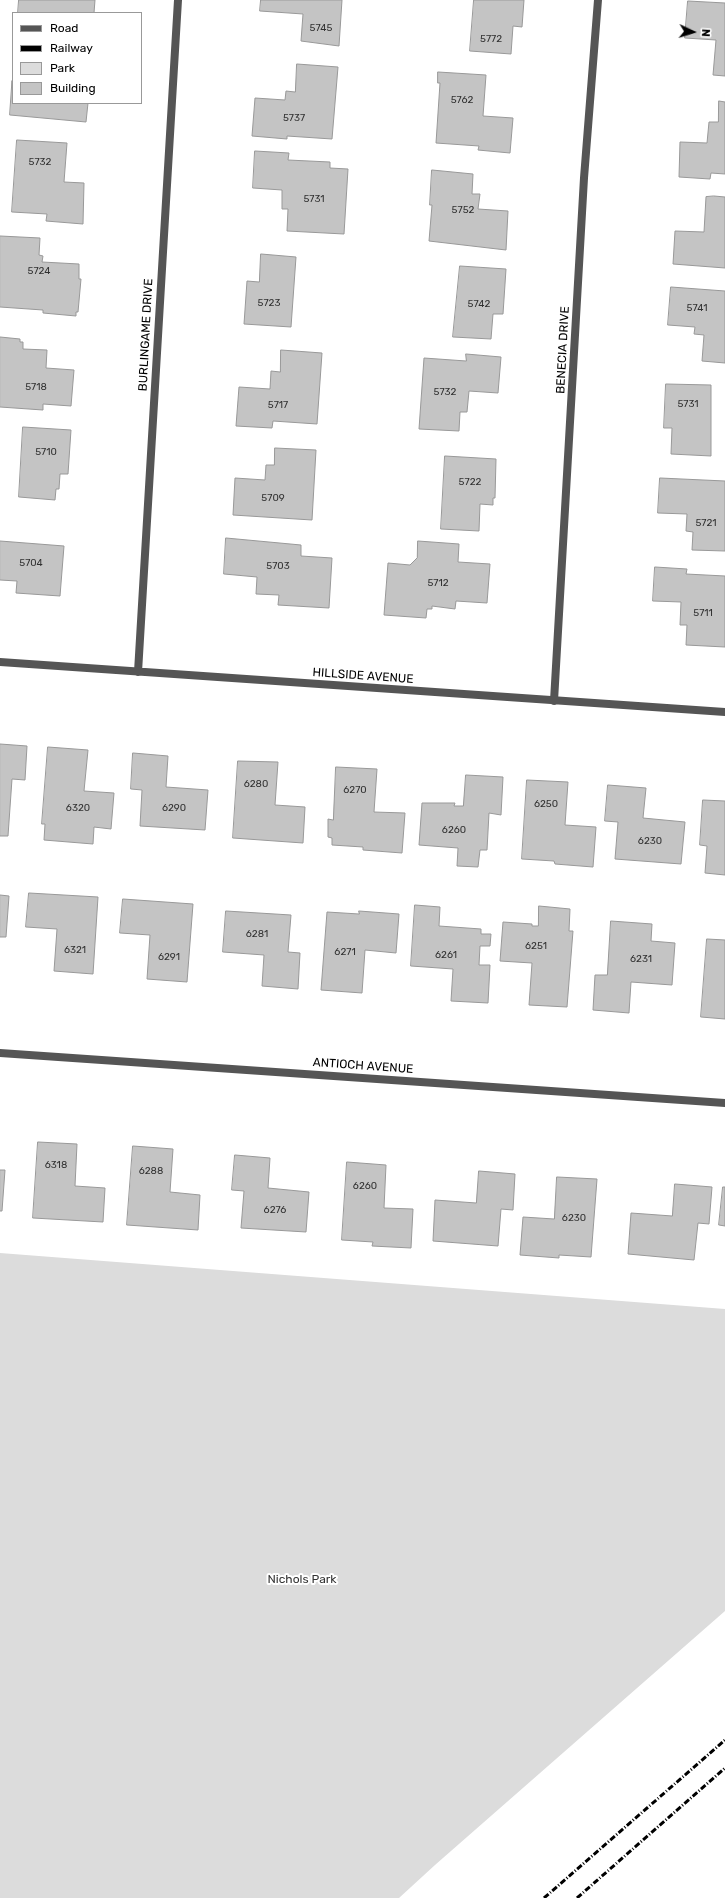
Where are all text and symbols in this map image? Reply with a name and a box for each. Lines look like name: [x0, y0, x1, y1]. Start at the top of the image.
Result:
legend: [12, 12, 142, 104]
north arrow: [673, 12, 713, 52]
text: Road: [50, 21, 78, 35]
house number: 5745: [310, 22, 332, 34]
text: N: [699, 28, 712, 37]
house number: 5772: [480, 33, 502, 45]
text: Railway: [50, 41, 93, 55]
text: Park: [50, 61, 75, 75]
text: Building: [50, 81, 96, 95]
house number: 5762: [451, 94, 473, 106]
house number: 5737: [283, 112, 305, 124]
house number: 5732: [29, 156, 51, 168]
house number: 5731: [303, 193, 325, 205]
house number: 5752: [452, 204, 474, 216]
house number: 5724: [27, 265, 51, 277]
street label: BURLINGAME DRIVE: [136, 278, 156, 392]
house number: 5723: [258, 297, 280, 309]
house number: 5742: [468, 298, 490, 310]
house number: 5741: [686, 302, 708, 314]
street label: BENECIA DRIVE: [554, 306, 572, 394]
house number: 5718: [25, 381, 47, 393]
house number: 5732: [434, 386, 456, 398]
house number: 5731: [677, 398, 699, 410]
house number: 5717: [268, 399, 288, 411]
house number: 5710: [35, 446, 57, 458]
house number: 5722: [459, 476, 481, 488]
house number: 5709: [261, 492, 285, 504]
house number: 5721: [695, 517, 717, 529]
house number: 5704: [19, 557, 43, 569]
house number: 5703: [266, 560, 290, 572]
house number: 5712: [427, 577, 449, 589]
house number: 5711: [693, 607, 713, 619]
street label: HILLSIDE AVENUE: [312, 665, 414, 687]
house number: 6280: [244, 778, 268, 790]
house number: 6270: [343, 784, 367, 796]
house number: 6250: [534, 798, 558, 810]
house number: 6320: [66, 802, 90, 814]
house number: 6290: [162, 802, 186, 814]
house number: 6260: [442, 824, 466, 836]
house number: 6230: [638, 835, 662, 847]
house number: 6281: [246, 928, 268, 940]
house number: 6251: [525, 940, 547, 952]
house number: 6321: [64, 944, 86, 956]
house number: 6271: [334, 946, 356, 958]
house number: 6261: [435, 949, 457, 961]
house number: 6291: [158, 951, 180, 963]
house number: 6231: [630, 953, 652, 965]
street label: ANTIOCH AVENUE: [312, 1055, 414, 1077]
house number: 6318: [45, 1159, 67, 1171]
house number: 6288: [139, 1165, 163, 1177]
house number: 6260: [353, 1180, 377, 1192]
house number: 6276: [264, 1204, 286, 1216]
house number: 6230: [562, 1212, 586, 1224]
park label: Nichols Park: [267, 1573, 337, 1587]

